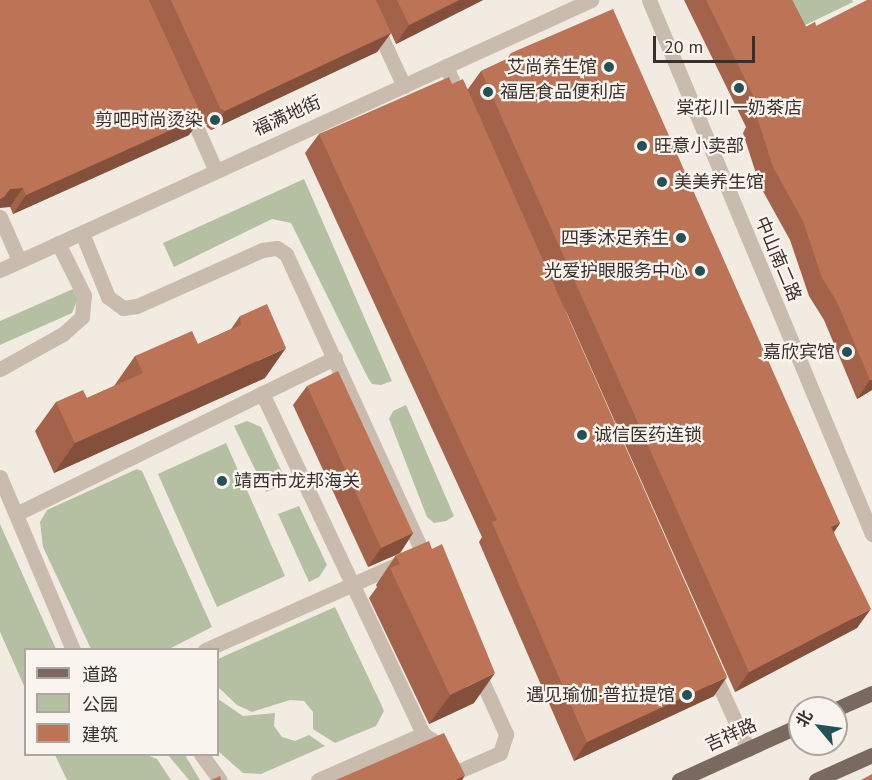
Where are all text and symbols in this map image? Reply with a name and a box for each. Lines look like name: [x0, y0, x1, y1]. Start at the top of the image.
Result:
scale bar: [656, 24, 758, 62]
text: 20 m: [664, 35, 703, 58]
place label: 艾尚养生馆: [507, 56, 597, 78]
marker: 艾尚养生馆: [602, 60, 616, 74]
place label: 福居食品便利店: [500, 81, 626, 103]
marker: 棠花川一奶茶店: [732, 81, 746, 95]
marker: 福居食品便利店: [481, 85, 495, 99]
street label: 福满地街: [250, 91, 324, 141]
place label: 棠花川一奶茶店: [676, 97, 802, 119]
place label: 剪吧时尚烫染: [95, 109, 203, 131]
marker: 剪吧时尚烫染: [208, 113, 222, 127]
place label: 旺意小卖部: [654, 135, 744, 157]
marker: 旺意小卖部: [635, 139, 649, 153]
place label: 美美养生馆: [674, 171, 764, 193]
marker: 美美养生馆: [655, 175, 669, 189]
street label: 中山南二路: [750, 213, 806, 305]
place label: 四季沐足养生: [561, 227, 669, 249]
marker: 四季沐足养生: [674, 231, 688, 245]
place label: 光爱护眼服务中心: [544, 260, 688, 282]
marker: 光爱护眼服务中心: [693, 264, 707, 278]
place label: 嘉欣宾馆: [763, 341, 835, 363]
marker: 嘉欣宾馆: [840, 345, 854, 359]
place label: 诚信医药连锁: [594, 424, 702, 446]
marker: 诚信医药连锁: [575, 428, 589, 442]
place label: 靖西市龙邦海关: [234, 470, 360, 492]
marker: 靖西市龙邦海关: [215, 474, 229, 488]
legend: [24, 648, 219, 756]
text: 道路: [82, 663, 118, 686]
place label: 遇见瑜伽·普拉提馆: [526, 684, 675, 706]
marker: 遇见瑜伽·普拉提馆: [680, 688, 694, 702]
text: 公园: [82, 693, 118, 716]
north arrow: [788, 696, 848, 756]
text: 北: [791, 706, 817, 730]
street label: 吉祥路: [702, 714, 760, 756]
text: 建筑: [82, 723, 118, 746]

